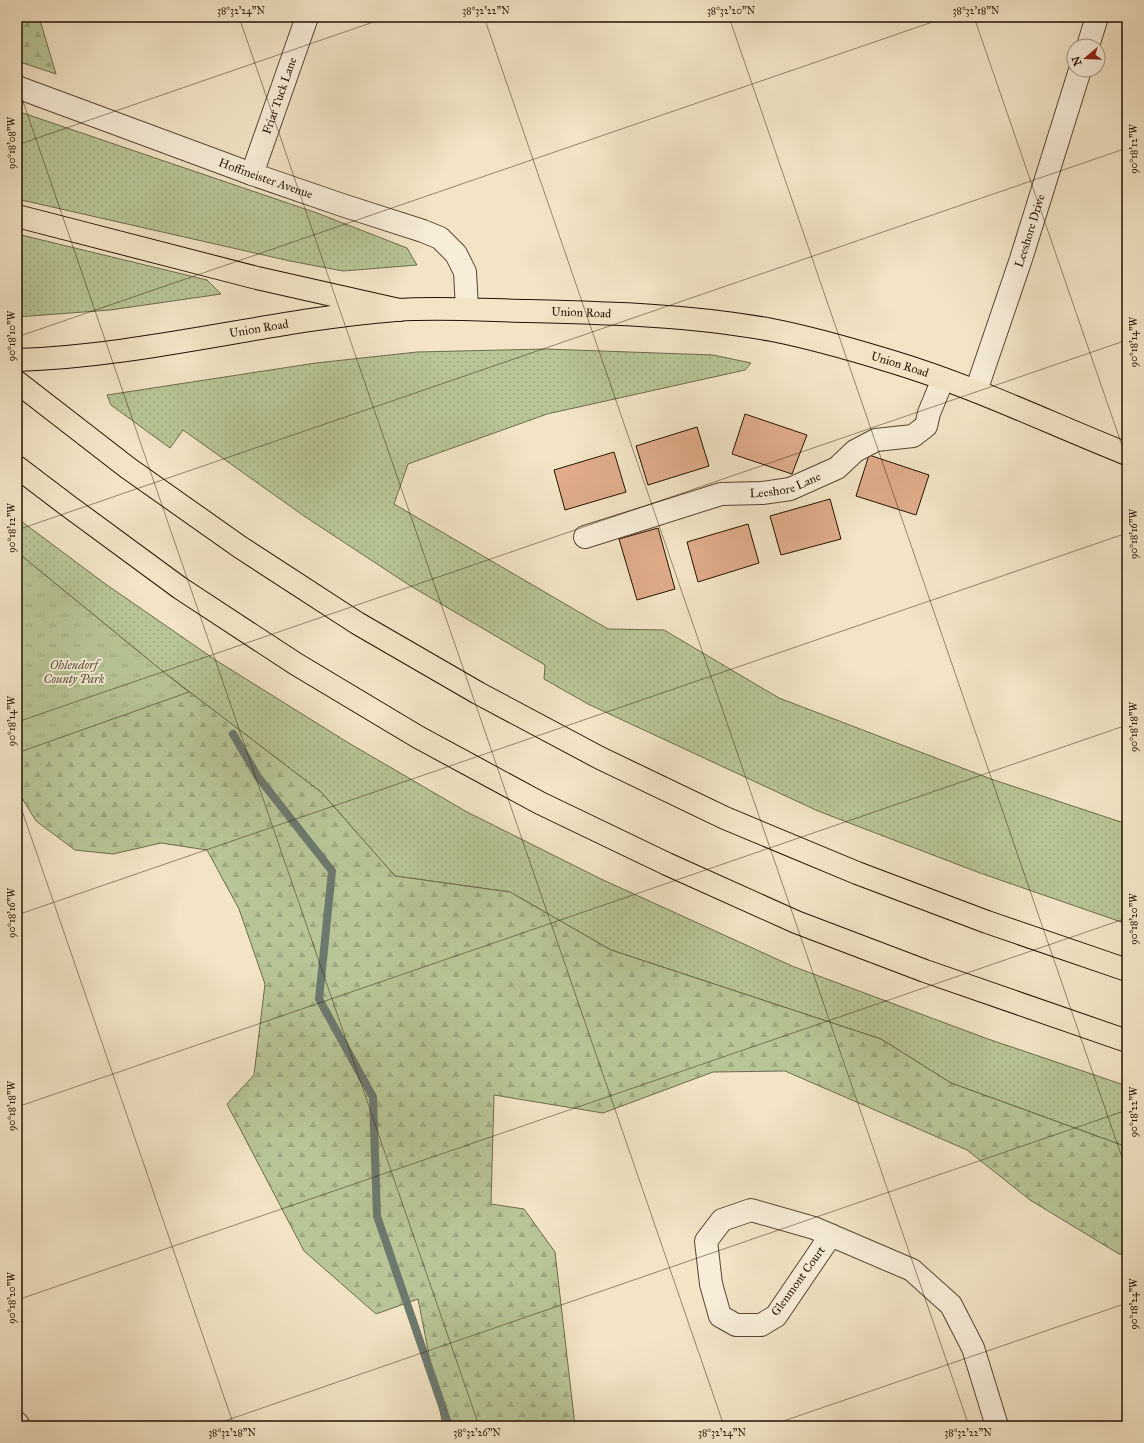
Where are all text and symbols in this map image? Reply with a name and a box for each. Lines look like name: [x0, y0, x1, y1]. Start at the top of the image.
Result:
text: 38°32'24"N: [217, 5, 266, 17]
text: 38°32'22"N: [462, 5, 510, 17]
text: 38°32'20"N: [707, 5, 756, 17]
text: 38°32'18"N: [953, 5, 1000, 17]
north arrow: [1066, 38, 1106, 78]
text: N: [1069, 54, 1085, 68]
street label: Friar Tuck Lane: [259, 55, 299, 136]
text: 90°18'08"W: [6, 117, 18, 169]
text: 90°18'12"W: [1128, 124, 1140, 174]
street label: Hoffmeister Avenue: [217, 155, 315, 201]
street label: Leeshore Drive: [1012, 193, 1048, 269]
street label: Union Road: [551, 305, 612, 321]
text: 90°18'10"W: [6, 310, 18, 361]
text: 90°18'14"W: [1128, 316, 1140, 367]
street label: Union Road: [228, 317, 289, 340]
street label: Union Road: [869, 349, 931, 380]
street label: Leeshore Lane: [749, 469, 823, 500]
text: 90°18'12"W: [6, 503, 18, 553]
text: 90°18'16"W: [1128, 509, 1140, 559]
park label: Ohlendorf County Park: [44, 658, 105, 686]
text: 90°18'14"W: [6, 695, 18, 746]
text: 90°18'18"W: [1128, 702, 1140, 752]
text: 90°18'16"W: [6, 888, 18, 938]
text: 90°18'20"W: [1128, 893, 1140, 945]
text: 90°18'18"W: [6, 1081, 18, 1131]
text: 90°18'22"W: [1128, 1086, 1140, 1137]
street label: Glenmont Court: [768, 1243, 828, 1318]
text: 90°18'20"W: [6, 1272, 18, 1324]
text: 90°18'24"W: [1128, 1278, 1140, 1330]
text: 38°32'28"N: [208, 1427, 256, 1439]
text: 38°32'26"N: [453, 1427, 501, 1439]
text: 38°32'24"N: [698, 1427, 747, 1439]
text: 38°32'22"N: [944, 1427, 992, 1439]

